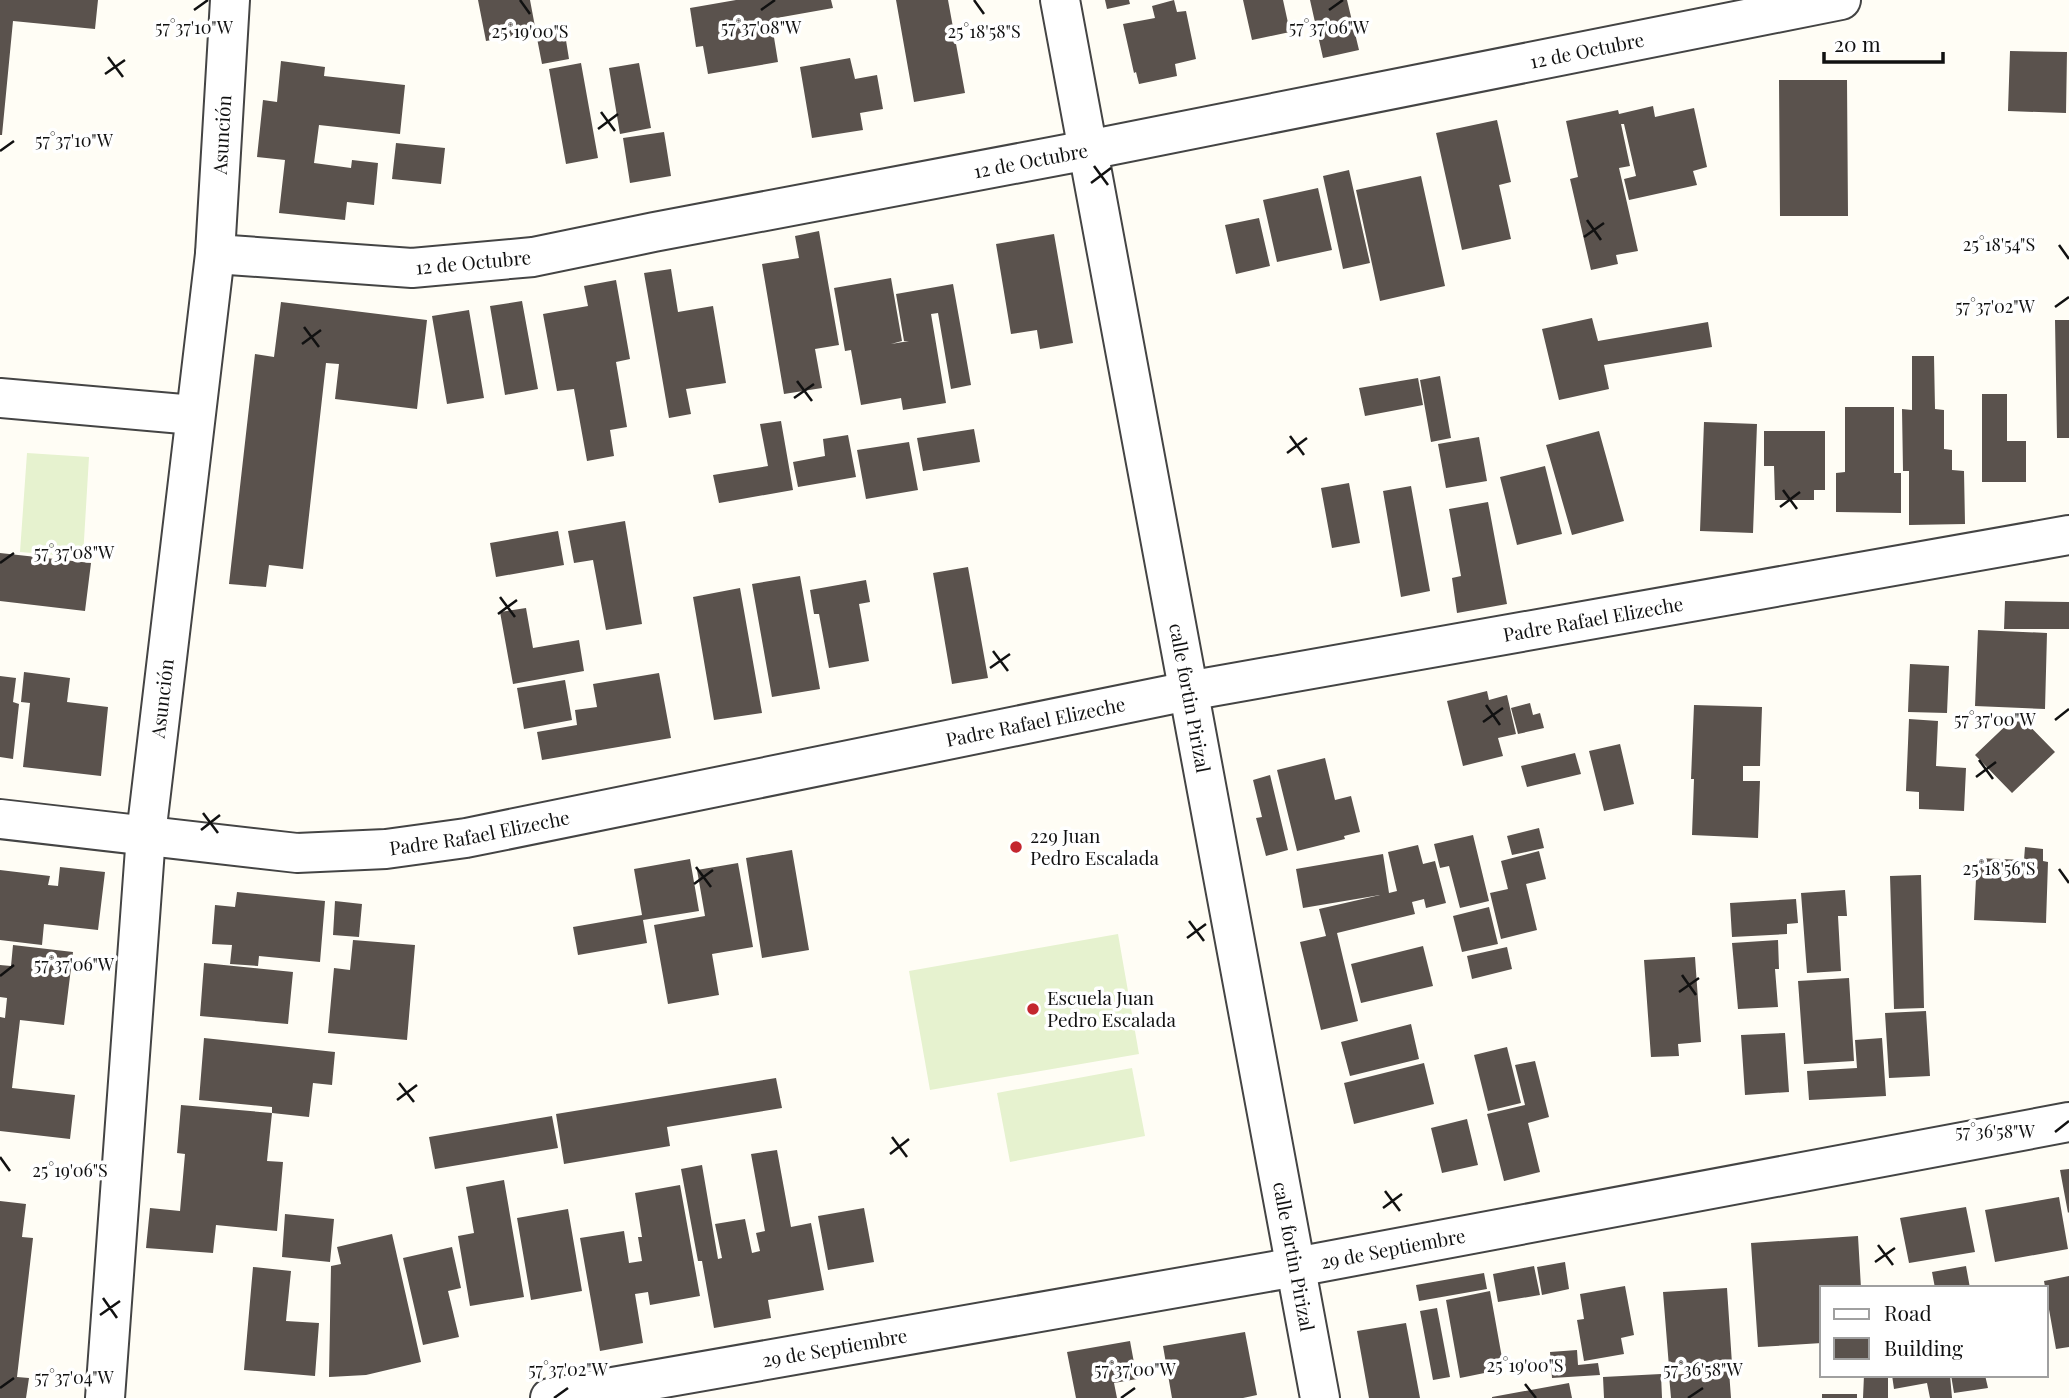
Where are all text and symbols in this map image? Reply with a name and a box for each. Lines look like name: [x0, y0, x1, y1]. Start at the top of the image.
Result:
text: 57°37'10"W: [155, 15, 234, 39]
text: 57°37'08"W: [721, 15, 802, 39]
text: 57°37'06"W: [1289, 15, 1370, 39]
text: 25°19'00"S: [492, 19, 568, 43]
text: 25°18'58"S: [947, 19, 1021, 43]
scale bar: [1824, 21, 1943, 65]
street label: 12 de Octubre: [1527, 26, 1646, 74]
text: 20 m: [1834, 29, 1881, 57]
street label: Asunción: [206, 94, 236, 176]
text: 57°37'10"W: [35, 128, 114, 152]
street label: 12 de Octubre: [971, 136, 1090, 183]
text: 25°18'54"S: [1963, 232, 2035, 256]
street label: 12 de Octubre: [414, 243, 532, 280]
text: 57°37'02"W: [1955, 294, 2036, 318]
text: 57°37'08"W: [34, 540, 115, 564]
street label: Padre Rafael Elizeche: [1501, 590, 1685, 647]
street label: calle fortin Pirizal: [1164, 621, 1218, 775]
street label: Asunción: [144, 657, 179, 740]
street label: Padre Rafael Elizeche: [943, 690, 1127, 752]
text: 57°37'00"W: [1954, 707, 2037, 731]
street label: Padre Rafael Elizeche: [388, 803, 572, 860]
place label: 229 Juan Pedro Escalada: [1030, 822, 1159, 870]
marker: 229 Juan Pedro Escalada: [1008, 839, 1024, 855]
text: 25°18'56"S: [1963, 856, 2035, 880]
text: 57°37'06"W: [34, 952, 115, 976]
place label: Escuela Juan Pedro Escalada: [1047, 984, 1176, 1032]
marker: Escuela Juan Pedro Escalada: [1025, 1001, 1041, 1017]
text: 57°36'58"W: [1955, 1119, 2035, 1143]
text: 25°19'06"S: [32, 1158, 108, 1182]
street label: calle fortin Pirizal: [1268, 1179, 1321, 1334]
street label: 29 de Septiembre: [1318, 1222, 1467, 1274]
legend: [1820, 1286, 2048, 1377]
text: Road: [1884, 1298, 1932, 1326]
street label: 29 de Septiembre: [760, 1322, 909, 1373]
text: Building: [1884, 1333, 1963, 1361]
text: 25°19'00"S: [1487, 1353, 1563, 1377]
text: 57°37'02"W: [528, 1357, 609, 1381]
text: 57°37'00"W: [1094, 1357, 1177, 1381]
text: 57°36'58"W: [1663, 1357, 1743, 1381]
text: 57°37'04"W: [34, 1365, 115, 1389]

